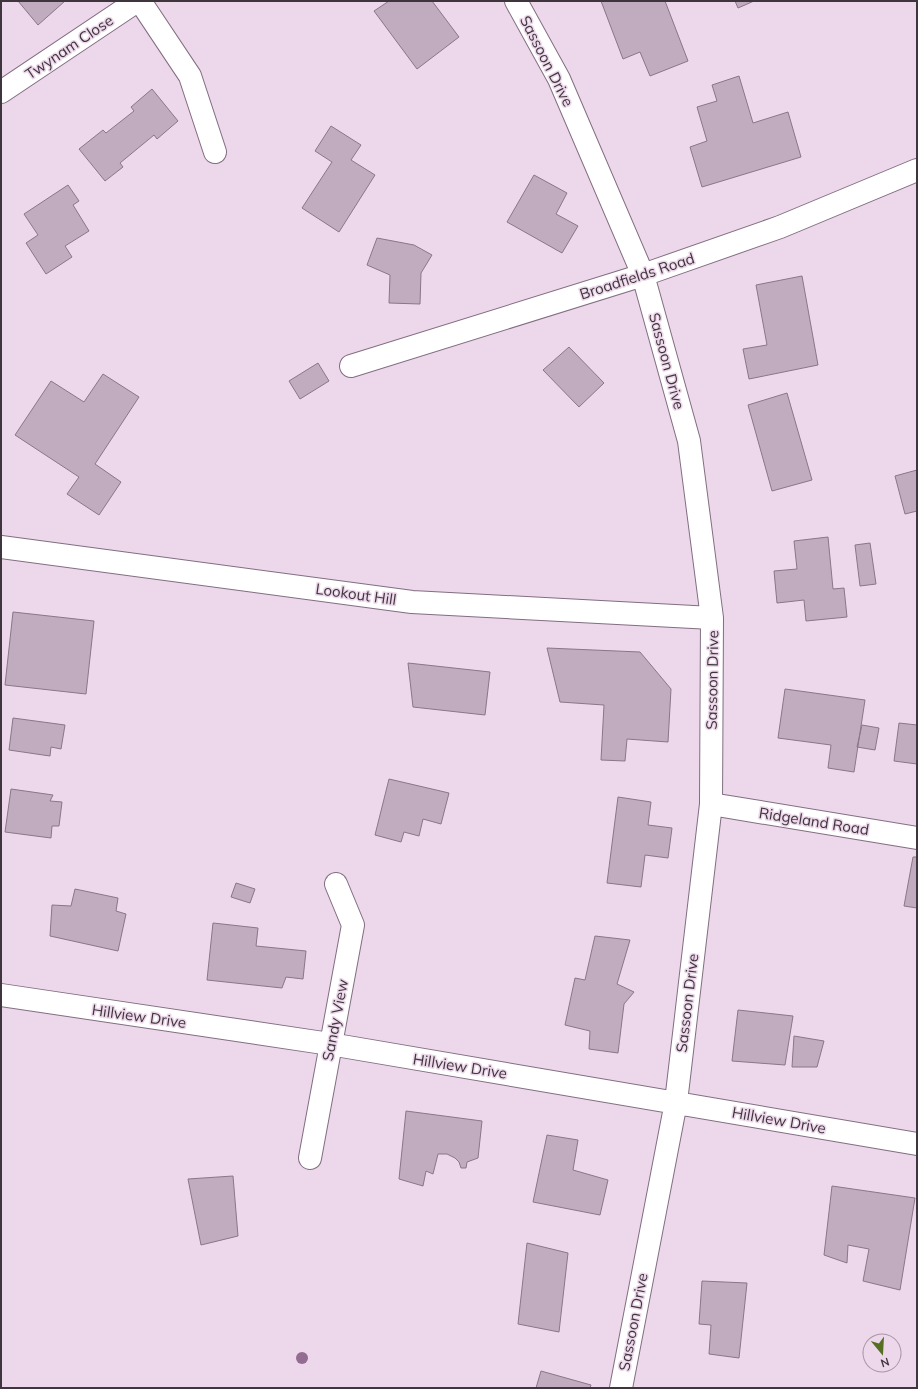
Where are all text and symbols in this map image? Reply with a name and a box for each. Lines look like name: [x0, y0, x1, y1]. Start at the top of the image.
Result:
street label: Twynam Close: [21, 11, 117, 83]
street label: Sassoon Drive: [516, 12, 578, 110]
street label: Broadfields Road: [577, 248, 697, 304]
street label: Sassoon Drive: [645, 311, 689, 411]
street label: Lookout Hill: [314, 579, 398, 609]
street label: Sassoon Drive: [702, 630, 722, 730]
street label: Ridgeland Road: [758, 803, 870, 839]
street label: Sassoon Drive: [672, 953, 702, 1053]
street label: Sandy View: [318, 977, 352, 1063]
street label: Hillview Drive: [91, 1000, 187, 1032]
street label: Hillview Drive: [412, 1049, 508, 1083]
street label: Hillview Drive: [731, 1102, 827, 1138]
street label: Sassoon Drive: [614, 1271, 652, 1373]
north arrow: [862, 1333, 902, 1373]
text: N: [879, 1355, 891, 1370]

